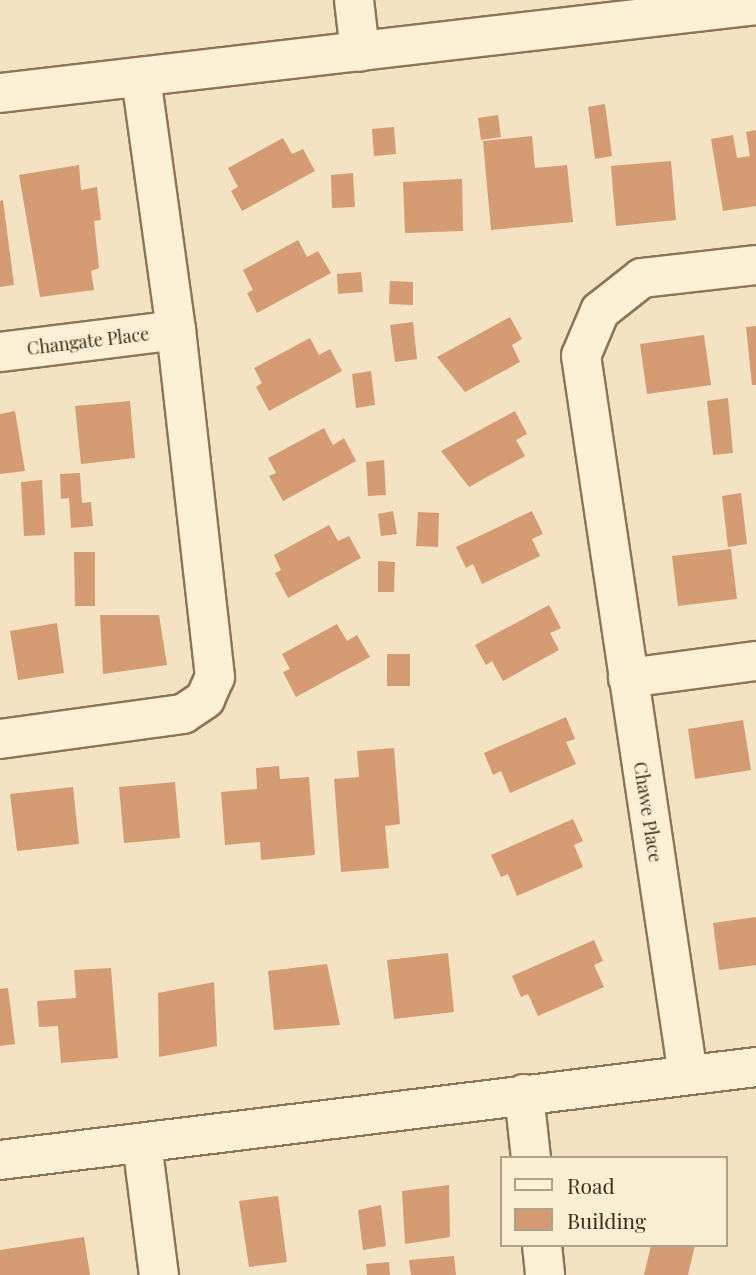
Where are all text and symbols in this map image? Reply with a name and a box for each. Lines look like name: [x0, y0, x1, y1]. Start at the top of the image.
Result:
street label: Changate Place: [26, 323, 150, 359]
street label: Chawe Place: [629, 760, 667, 864]
legend: [500, 1156, 728, 1247]
text: Road: [567, 1171, 615, 1199]
text: Building: [567, 1206, 646, 1234]

